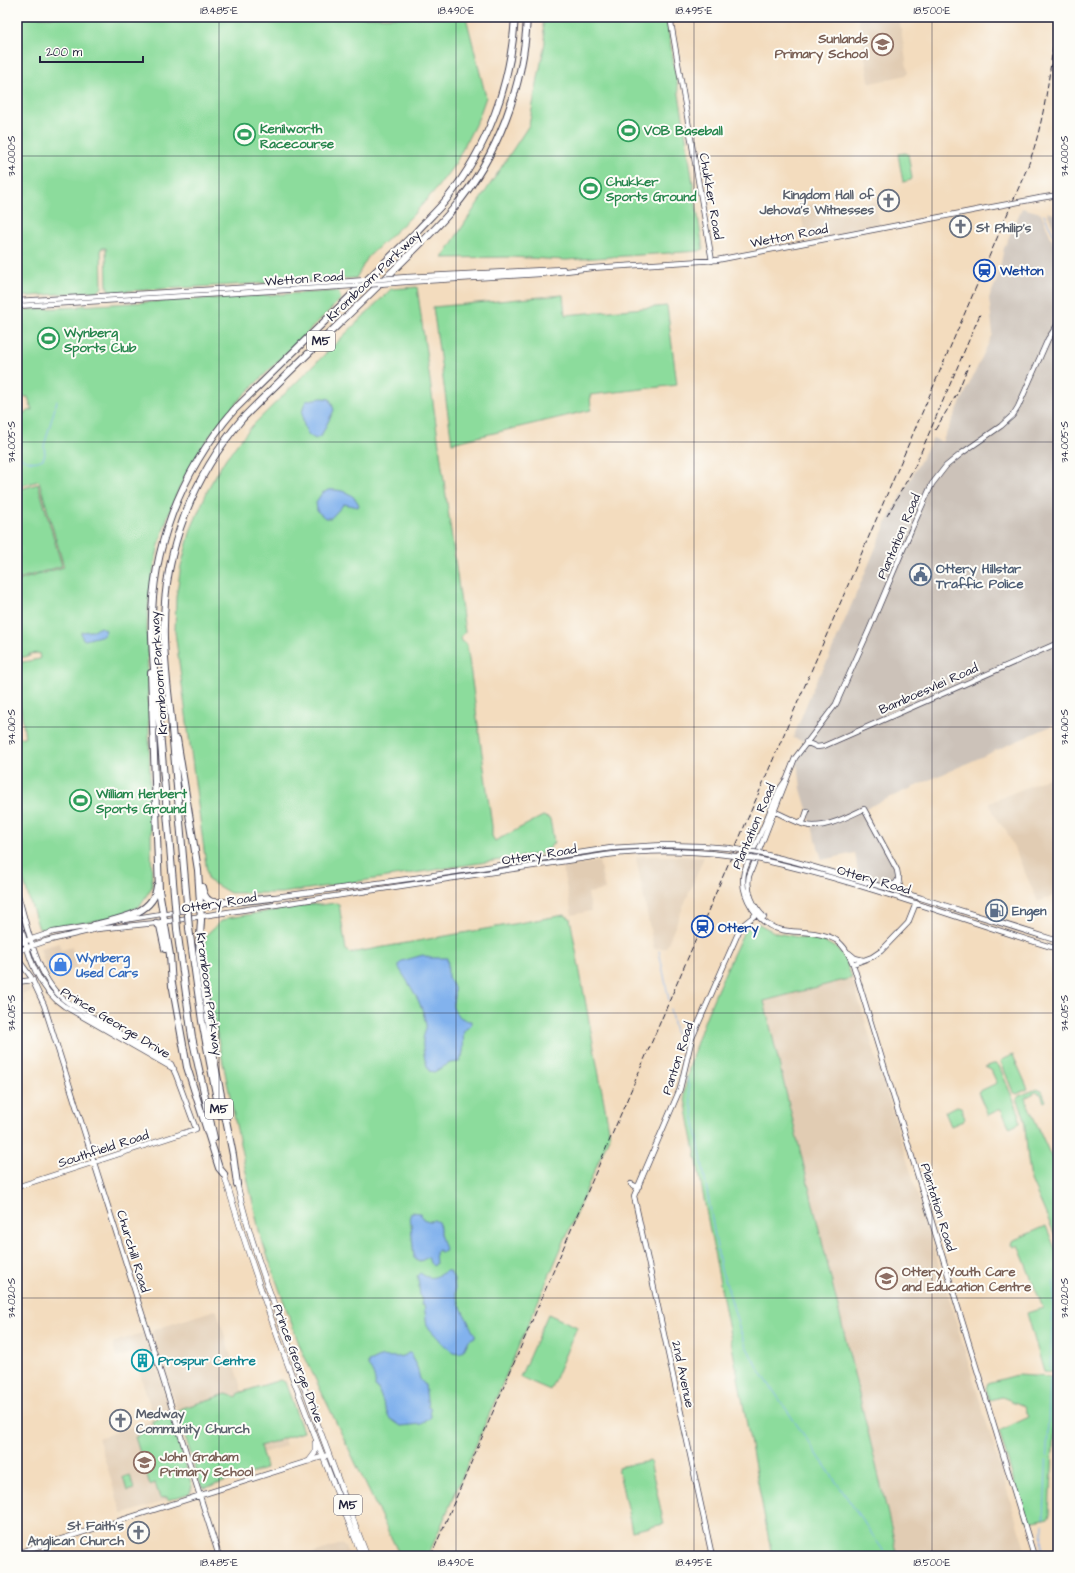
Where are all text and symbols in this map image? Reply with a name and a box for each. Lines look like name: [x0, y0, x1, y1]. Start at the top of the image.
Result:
text: 18.485°E: [200, 4, 238, 18]
text: 18.490°E: [438, 4, 474, 18]
text: 18.495°E: [676, 4, 713, 18]
text: 18.500°E: [914, 4, 951, 18]
place label: Sunlands Primary School: [775, 30, 868, 64]
school or university icon: Sunlands Primary School: [870, 32, 896, 58]
scale bar: [40, 38, 143, 64]
text: 200 m: [46, 44, 83, 61]
sports icon: VOB Baseball: [616, 117, 642, 143]
place label: Kenilworth Racecourse: [260, 120, 334, 153]
sports icon: Kenilworth Racecourse: [231, 122, 257, 148]
place label: VOB Baseball: [643, 122, 723, 140]
text: 34.000°S: [5, 135, 19, 176]
text: 34.000°S: [1058, 135, 1072, 176]
street label: Chukker Road: [695, 152, 728, 241]
place label: Chukker Sports Ground: [605, 173, 697, 207]
sports icon: Chukker Sports Ground: [578, 175, 604, 201]
place label: Kingdom Hall of Jehova's Witnesses: [759, 186, 875, 219]
church icon: Kingdom Hall of Jehova's Witnesses: [876, 188, 902, 214]
church icon: St Philip's: [948, 214, 974, 240]
place label: St Philip's: [975, 219, 1032, 238]
street label: Wetton Road: [749, 220, 830, 252]
street label: Kromboom Parkway: [323, 226, 425, 326]
station icon: Wetton: [972, 257, 998, 283]
place label: Wetton: [999, 262, 1044, 280]
street label: Wetton Road: [264, 267, 344, 291]
place label: Wynberg Sports Club: [63, 324, 137, 358]
sports icon: Wynberg Sports Club: [35, 326, 61, 352]
road number: M5: [307, 331, 335, 351]
text: 34.005°S: [5, 421, 19, 463]
text: 34.005°S: [1058, 421, 1072, 463]
street label: Plantation Road: [873, 490, 925, 582]
place label: Ottery Hillstar Traffic Police: [935, 560, 1024, 593]
public building icon: Ottery Hillstar Traffic Police: [907, 562, 933, 588]
street label: Kromboom Parkway: [146, 610, 173, 735]
street label: Bamboesvlei Road: [876, 659, 981, 719]
text: 34.010°S: [5, 709, 19, 745]
text: 34.010°S: [1058, 709, 1072, 745]
street label: Plantation Road: [728, 780, 780, 872]
place label: William Herbert Sports Ground: [95, 785, 188, 819]
sports icon: William Herbert Sports Ground: [67, 787, 93, 813]
street label: Ottery Road: [500, 840, 578, 871]
street label: Ottery Road: [835, 861, 913, 900]
street label: Ottery Road: [180, 888, 258, 919]
fuel station icon: Engen: [983, 897, 1009, 923]
place label: Engen: [1012, 902, 1047, 922]
station icon: Ottery: [690, 914, 716, 940]
place label: Ottery: [718, 919, 759, 938]
street label: Kromboom Parkway: [190, 931, 227, 1057]
place label: Wynberg Used Cars: [75, 949, 139, 982]
shop icon: Wynberg Used Cars: [47, 951, 73, 977]
street label: Prince George Drive: [57, 983, 174, 1064]
text: 34.015°S: [5, 994, 19, 1031]
text: 34.015°S: [1058, 994, 1072, 1031]
street label: Panton Road: [658, 1019, 698, 1097]
road number: M5: [205, 1099, 233, 1119]
street label: Southfield Road: [56, 1126, 151, 1172]
street label: Plantation Road: [916, 1161, 960, 1254]
street label: Churchill Road: [112, 1208, 154, 1295]
place label: Ottery Youth Care and Education Centre: [901, 1263, 1031, 1296]
school or university icon: Ottery Youth Care and Education Centre: [874, 1265, 900, 1291]
text: 34.020°S: [5, 1277, 19, 1318]
text: 34.020°S: [1058, 1277, 1072, 1318]
street label: Prince George Drive: [267, 1301, 328, 1426]
street label: 2nd Avenue: [667, 1339, 699, 1409]
building icon: Prospur Centre: [130, 1347, 156, 1373]
place label: Prospur Centre: [158, 1352, 256, 1371]
place label: Medway Community Church: [136, 1405, 250, 1439]
church icon: Medway Community Church: [107, 1407, 133, 1433]
place label: John Graham Primary School: [159, 1448, 253, 1482]
school or university icon: John Graham Primary School: [132, 1450, 158, 1476]
road number: M5: [334, 1495, 362, 1515]
place label: St Faith's Anglican Church: [28, 1517, 125, 1552]
church icon: St Faith's Anglican Church: [126, 1519, 152, 1545]
text: 18.485°E: [200, 1556, 238, 1570]
text: 18.490°E: [438, 1556, 474, 1570]
text: 18.495°E: [676, 1556, 713, 1570]
text: 18.500°E: [914, 1556, 951, 1570]

